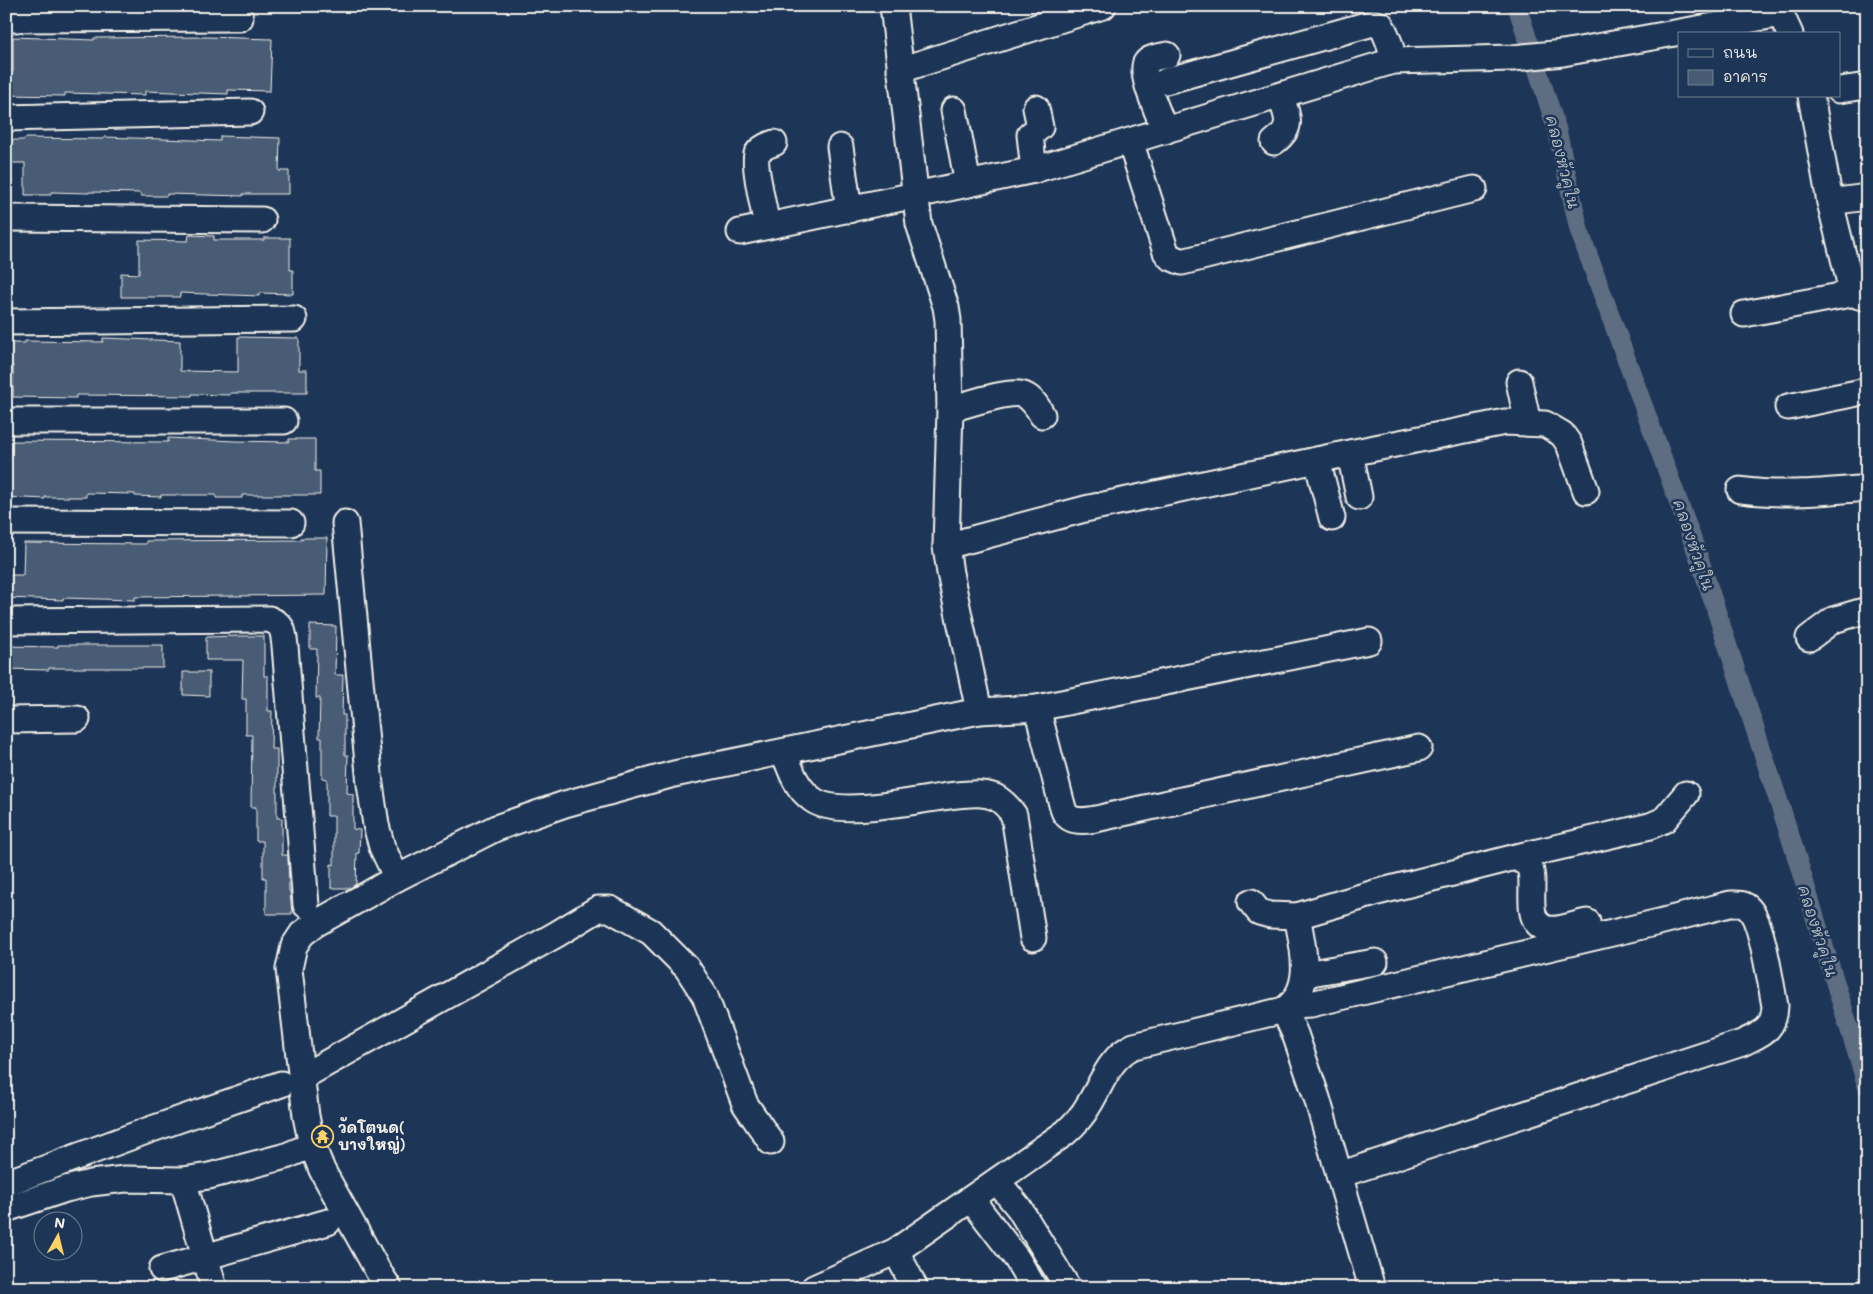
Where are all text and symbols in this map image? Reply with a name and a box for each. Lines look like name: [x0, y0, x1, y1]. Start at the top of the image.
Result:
legend: [1678, 32, 1840, 98]
text: ถนน: [1723, 42, 1757, 62]
text: อาคาร: [1723, 66, 1768, 86]
water label: คลองหัวคูใน: [1539, 113, 1586, 212]
water label: คลองหัวคูใน: [1666, 496, 1720, 595]
water label: คลองหัวคูใน: [1791, 882, 1844, 981]
place label: วัดโตนด( บางใหญ่): [338, 1116, 406, 1154]
temple icon: วัดโตนด( บางใหญ่): [310, 1125, 334, 1149]
north arrow: [32, 1212, 82, 1262]
text: N: [53, 1212, 66, 1233]

